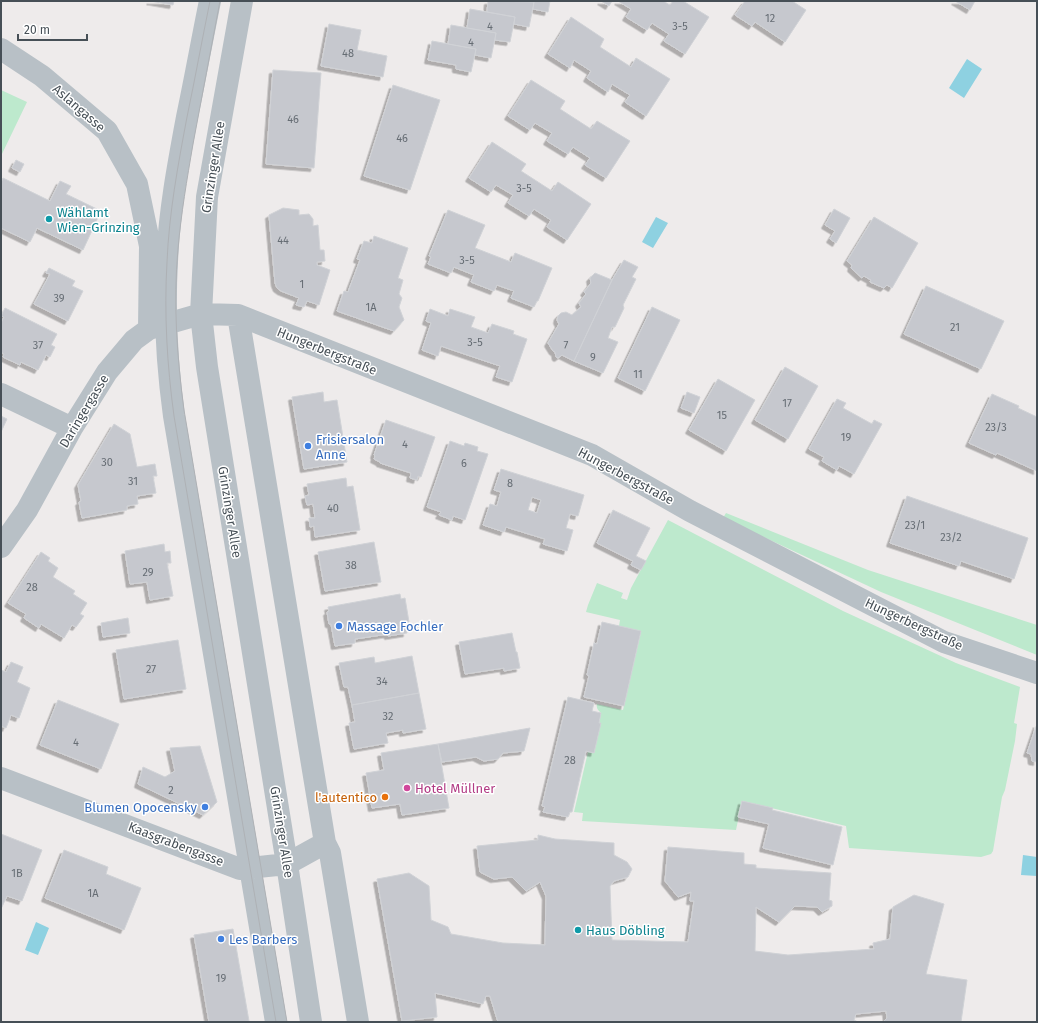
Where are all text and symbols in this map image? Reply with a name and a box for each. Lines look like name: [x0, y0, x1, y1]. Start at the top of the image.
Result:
house number: 12: [765, 12, 775, 25]
scale bar: [18, 16, 87, 42]
house number: 4: [487, 20, 493, 33]
house number: 3-5: [672, 20, 688, 33]
text: 20 m: [24, 23, 50, 37]
house number: 4: [468, 36, 474, 49]
house number: 48: [342, 47, 354, 60]
street label: Aslangasse: [50, 81, 108, 135]
house number: 46: [287, 113, 299, 126]
street label: Grinzinger Allee: [198, 120, 228, 214]
house number: 46: [396, 132, 408, 145]
house number: 3-5: [516, 182, 532, 195]
place label: Wählamt Wien-Grinzing: [57, 205, 140, 235]
marker: Wählamt Wien-Grinzing: [44, 214, 54, 224]
house number: 44: [277, 234, 289, 247]
house number: 3-5: [459, 254, 475, 267]
house number: 1: [300, 278, 304, 291]
house number: 39: [53, 292, 65, 305]
house number: 1A: [365, 301, 377, 314]
house number: 21: [950, 321, 960, 334]
street label: Hungerbergstraße: [275, 324, 379, 378]
house number: 3-5: [467, 336, 483, 349]
house number: 37: [33, 339, 43, 352]
house number: 7: [564, 339, 569, 352]
house number: 9: [590, 351, 596, 364]
house number: 11: [633, 368, 643, 381]
street label: Daringergasse: [56, 372, 112, 450]
house number: 17: [782, 397, 792, 410]
house number: 15: [717, 409, 728, 422]
house number: 23/3: [985, 421, 1007, 434]
house number: 19: [841, 431, 851, 444]
place label: Frisiersalon Anne: [316, 432, 384, 462]
house number: 4: [402, 438, 408, 451]
marker: Frisiersalon Anne: [303, 441, 313, 451]
street label: Hungerbergstraße: [576, 444, 676, 508]
house number: 30: [101, 456, 113, 469]
house number: 6: [461, 457, 467, 470]
street label: Grinzinger Allee: [215, 465, 245, 559]
house number: 31: [128, 475, 138, 488]
house number: 8: [507, 477, 513, 490]
house number: 40: [327, 502, 339, 515]
house number: 23/1: [905, 519, 925, 532]
house number: 23/2: [940, 531, 962, 544]
house number: 38: [345, 559, 357, 572]
house number: 29: [142, 566, 154, 579]
house number: 28: [26, 581, 38, 594]
street label: Hungerbergstraße: [863, 595, 965, 653]
place label: Massage Fochler: [347, 619, 443, 634]
marker: Massage Fochler: [334, 621, 344, 631]
house number: 27: [146, 663, 156, 676]
house number: 34: [376, 675, 388, 688]
house number: 32: [383, 710, 393, 723]
house number: 4: [73, 736, 79, 749]
house number: 28: [564, 754, 576, 767]
place label: Hotel Müllner: [415, 781, 495, 796]
marker: Hotel Müllner: [402, 783, 412, 793]
house number: 2: [168, 784, 174, 797]
street label: Grinzinger Allee: [267, 785, 297, 879]
place label: l'autentico: [315, 790, 377, 805]
marker: l'autentico: [380, 792, 390, 802]
place label: Blumen Opocensky: [84, 800, 198, 815]
marker: Blumen Opocensky: [200, 802, 210, 812]
street label: Kaasgrabengasse: [126, 819, 226, 869]
house number: 1B: [11, 867, 23, 880]
house number: 1A: [87, 887, 99, 900]
place label: Haus Döbling: [586, 923, 665, 938]
marker: Haus Döbling: [573, 925, 583, 935]
place label: Les Barbers: [229, 932, 297, 947]
marker: Les Barbers: [216, 934, 226, 944]
house number: 19: [216, 972, 226, 985]

